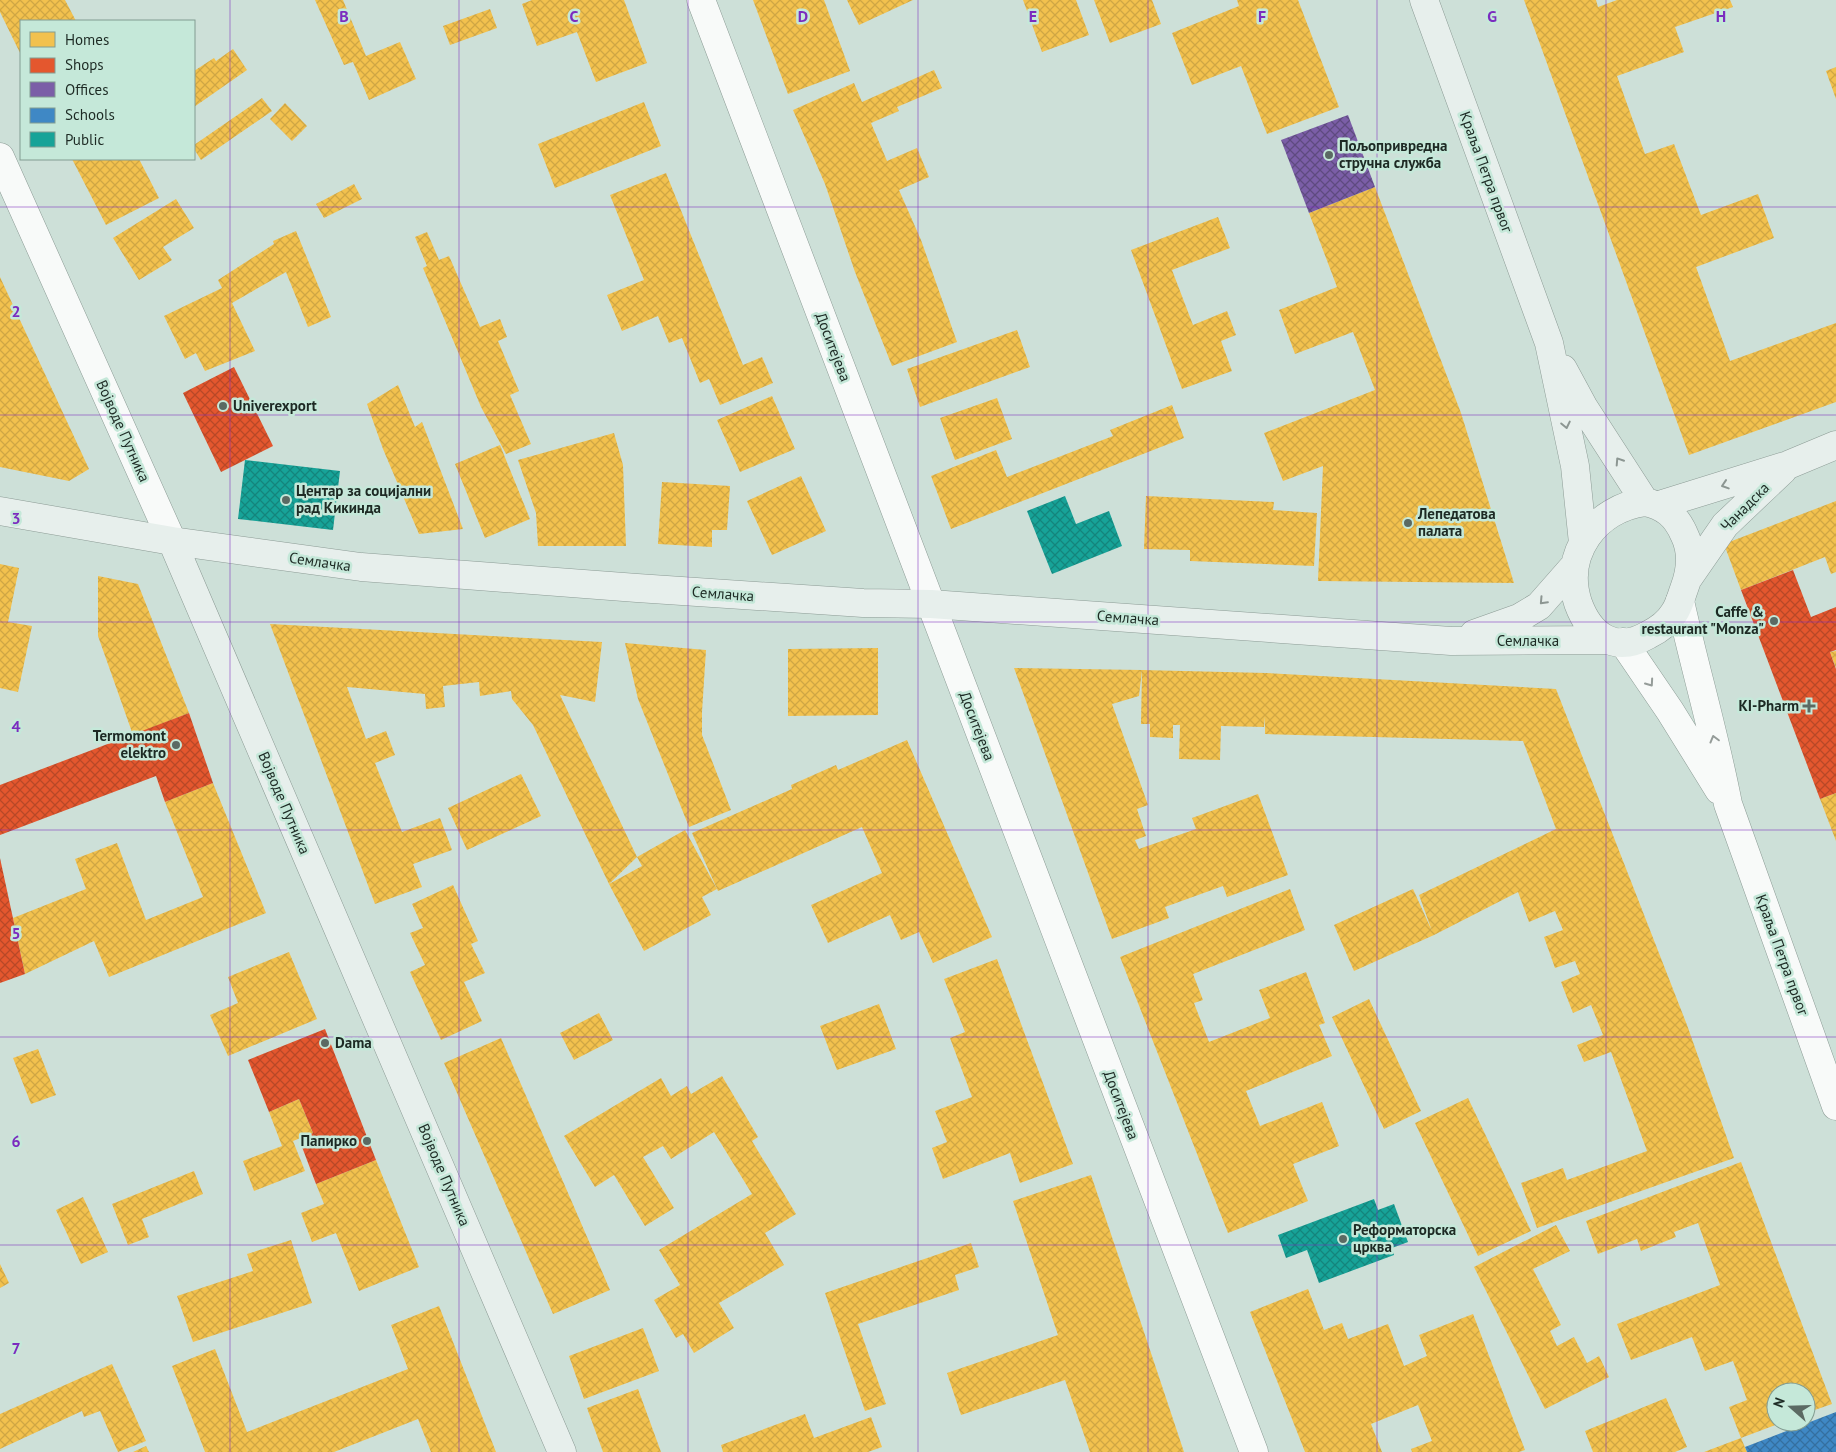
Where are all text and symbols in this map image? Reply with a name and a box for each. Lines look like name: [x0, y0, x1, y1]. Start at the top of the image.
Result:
text: B: [339, 6, 349, 26]
text: C: [570, 6, 579, 26]
text: D: [798, 6, 808, 26]
text: E: [1029, 6, 1037, 26]
text: F: [1258, 6, 1266, 26]
text: G: [1487, 6, 1497, 26]
text: H: [1716, 6, 1726, 26]
legend: [20, 20, 195, 160]
text: Homes: [65, 30, 109, 49]
text: Shops: [65, 55, 104, 74]
text: Offices: [65, 80, 109, 99]
text: Schools: [65, 105, 115, 124]
street label: Краља Петра првог: [1456, 109, 1517, 235]
text: Public: [65, 130, 104, 149]
place label: Пољопривредна стручна служба: [1339, 136, 1447, 172]
marker: Пољопривредна стручна служба: [1323, 149, 1335, 161]
text: 2: [11, 301, 21, 321]
street label: Доситејева: [812, 310, 855, 384]
street label: Војводе Путника: [92, 377, 154, 485]
place label: Univerexport: [233, 396, 318, 415]
marker: Univerexport: [217, 400, 229, 412]
one-way arrow: [1560, 421, 1571, 430]
one-way arrow: [1615, 457, 1625, 466]
street label: Чанадска: [1716, 478, 1773, 535]
one-way arrow: [1722, 479, 1730, 489]
place label: Центар за социјални рад Кикинда: [296, 481, 431, 517]
marker: Центар за социјални рад Кикинда: [280, 494, 292, 506]
place label: Лепедатова палата: [1417, 504, 1496, 540]
text: 3: [11, 508, 21, 528]
marker: Лепедатова палата: [1402, 517, 1414, 529]
street label: Семлачка: [288, 548, 352, 575]
street label: Семлачка: [691, 582, 755, 605]
one-way arrow: [1540, 596, 1549, 605]
place label: Caffe & restaurant "Monza": [1641, 602, 1764, 638]
street label: Семлачка: [1096, 606, 1160, 629]
marker: Caffe & restaurant "Monza": [1768, 615, 1780, 627]
street label: Семлачка: [1497, 631, 1559, 650]
one-way arrow: [1644, 677, 1653, 686]
street label: Доситејева: [956, 689, 999, 763]
place label: KI-Pharm: [1738, 696, 1799, 715]
marker: KI-Pharm: [1803, 700, 1815, 712]
text: 4: [11, 716, 21, 736]
place label: Termomont elektro: [93, 726, 167, 762]
one-way arrow: [1709, 735, 1720, 744]
marker: Termomont elektro: [170, 739, 182, 751]
street label: Војводе Путника: [254, 749, 315, 857]
street label: Краља Петра првог: [1752, 892, 1813, 1018]
text: 5: [11, 923, 21, 943]
place label: Dama: [335, 1033, 372, 1052]
marker: Dama: [319, 1037, 331, 1049]
street label: Доситејева: [1100, 1068, 1143, 1142]
street label: Војводе Путника: [414, 1121, 475, 1229]
text: 6: [11, 1131, 21, 1151]
place label: Папирко: [301, 1131, 357, 1150]
marker: Папирко: [361, 1135, 373, 1147]
place label: Реформаторска црква: [1353, 1220, 1456, 1256]
marker: Реформаторска црква: [1337, 1233, 1349, 1245]
text: 7: [11, 1338, 21, 1358]
north arrow: [1766, 1382, 1816, 1432]
text: N: [1769, 1395, 1789, 1410]

